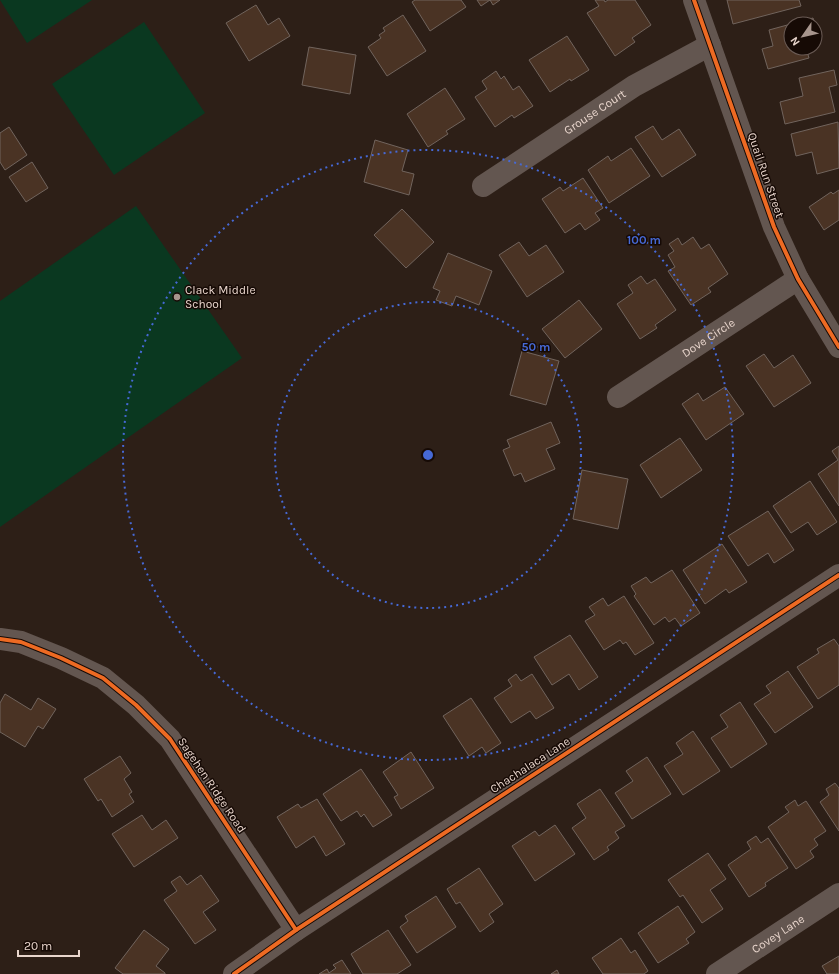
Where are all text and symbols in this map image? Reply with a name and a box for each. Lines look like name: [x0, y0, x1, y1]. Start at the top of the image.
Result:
north arrow: [783, 16, 823, 56]
text: N: [788, 34, 803, 48]
street label: Grouse Court: [561, 86, 629, 138]
street label: Quail Run Street: [745, 131, 787, 220]
text: 100 m: [627, 233, 661, 247]
place label: Clack Middle School: [185, 283, 256, 311]
marker: Clack Middle School: [172, 292, 182, 302]
street label: Dove Circle: [679, 315, 737, 360]
text: 50 m: [522, 340, 551, 354]
centre of rings: [421, 448, 435, 462]
street label: Chachalaca Lane: [487, 734, 573, 796]
street label: Sagehen Ridge Road: [175, 735, 249, 835]
street label: Covey Lane: [749, 912, 807, 956]
scale bar: [18, 932, 79, 958]
text: 20 m: [24, 939, 52, 953]

